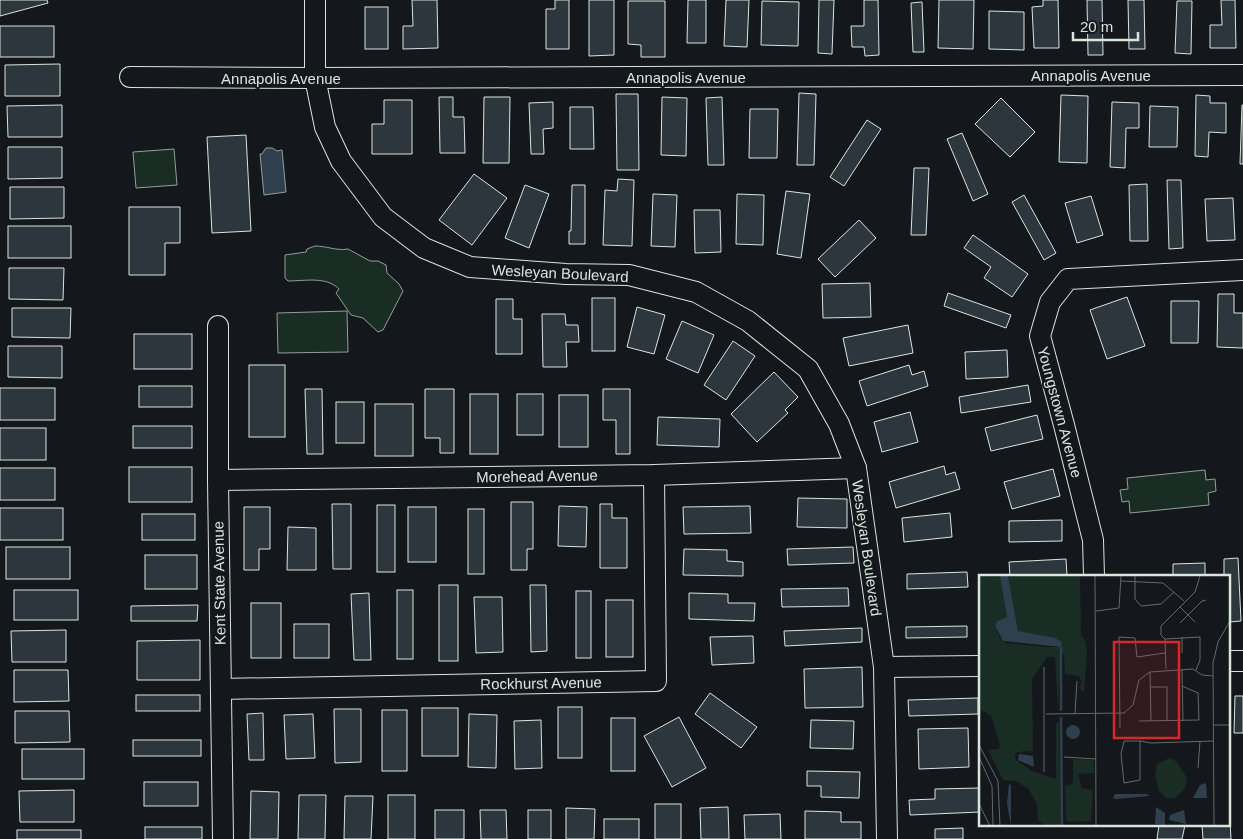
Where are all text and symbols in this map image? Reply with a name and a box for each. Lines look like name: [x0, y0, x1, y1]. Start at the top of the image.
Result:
scale bar: [1073, 10, 1138, 42]
text: 20 m: [1080, 18, 1113, 35]
street label: Annapolis Avenue: [1031, 67, 1151, 84]
street label: Annapolis Avenue: [626, 69, 746, 86]
street label: Annapolis Avenue: [221, 70, 341, 87]
street label: Wesleyan Boulevard: [491, 261, 629, 285]
street label: Youngstown Avenue: [1034, 345, 1086, 479]
street label: Morehead Avenue: [476, 466, 598, 486]
street label: Wesleyan Boulevard: [849, 479, 885, 617]
street label: Kent State Avenue: [209, 521, 229, 645]
inset map: [979, 575, 1230, 826]
street label: Rockhurst Avenue: [480, 673, 602, 693]

